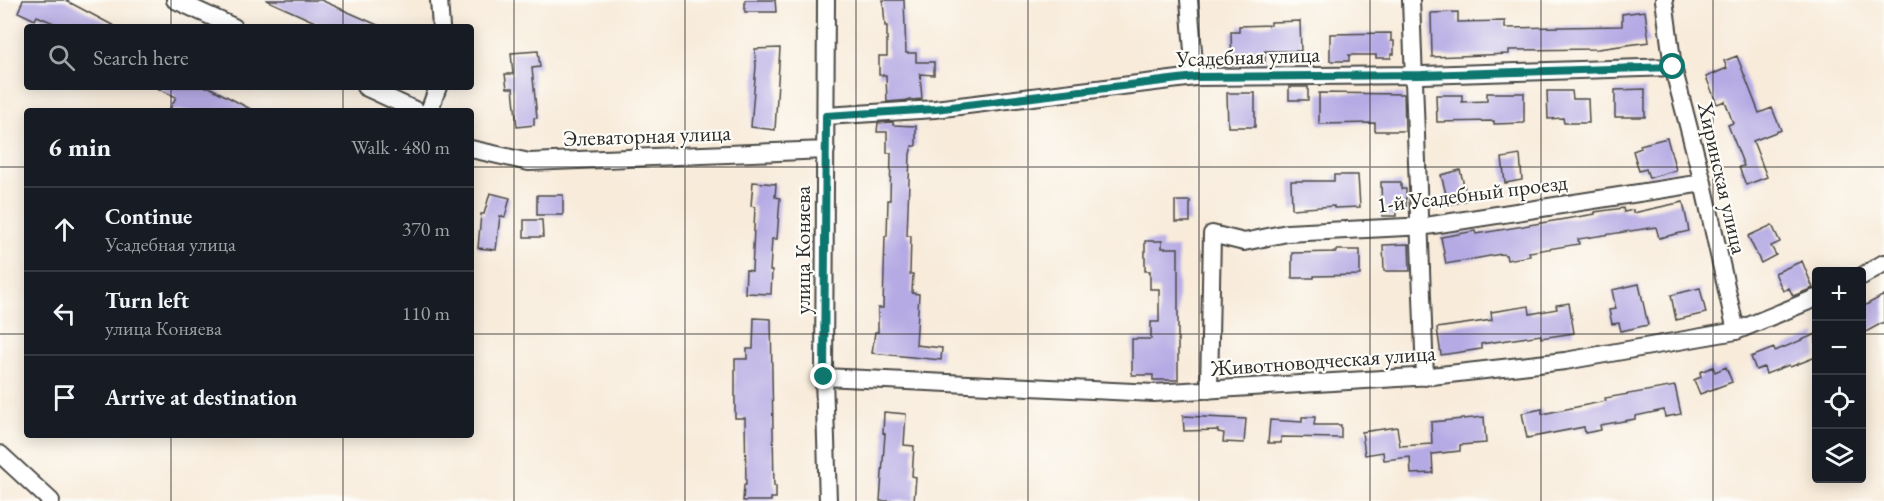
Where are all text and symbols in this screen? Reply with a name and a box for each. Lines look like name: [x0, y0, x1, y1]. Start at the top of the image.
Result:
search box: [24, 24, 474, 90]
street label: Усадебная улица: [1175, 39, 1321, 74]
icon: search: [45, 41, 78, 74]
text: Search here: [93, 43, 188, 72]
route start: [1659, 53, 1685, 79]
street label: Хиринская улица: [1691, 98, 1754, 257]
street label: Элеваторная улица: [562, 118, 732, 153]
text: 6 min: [48, 130, 111, 164]
text: Walk · 480 m: [351, 134, 450, 160]
street label: 1-й Усадебный проезд: [1375, 167, 1569, 220]
street label: улица Коняева: [788, 185, 817, 314]
text: Continue: [105, 202, 192, 231]
icon: ahead: [48, 213, 81, 246]
text: 370 m: [402, 216, 450, 242]
text: Усадебная улица: [105, 231, 236, 257]
map controls: [1812, 267, 1866, 483]
button: +: [1812, 267, 1866, 321]
text: Turn left: [105, 286, 189, 315]
icon: left: [48, 297, 81, 330]
text: 110 m: [402, 300, 450, 326]
text: улица Коняева: [105, 315, 222, 341]
button: −: [1812, 321, 1866, 375]
street label: Животноводческая улица: [1208, 338, 1437, 383]
route end: [810, 363, 836, 389]
button: locate: [1812, 375, 1866, 429]
icon: arrive: [48, 381, 81, 414]
text: Arrive at destination: [105, 383, 297, 412]
button: layers: [1812, 429, 1866, 483]

